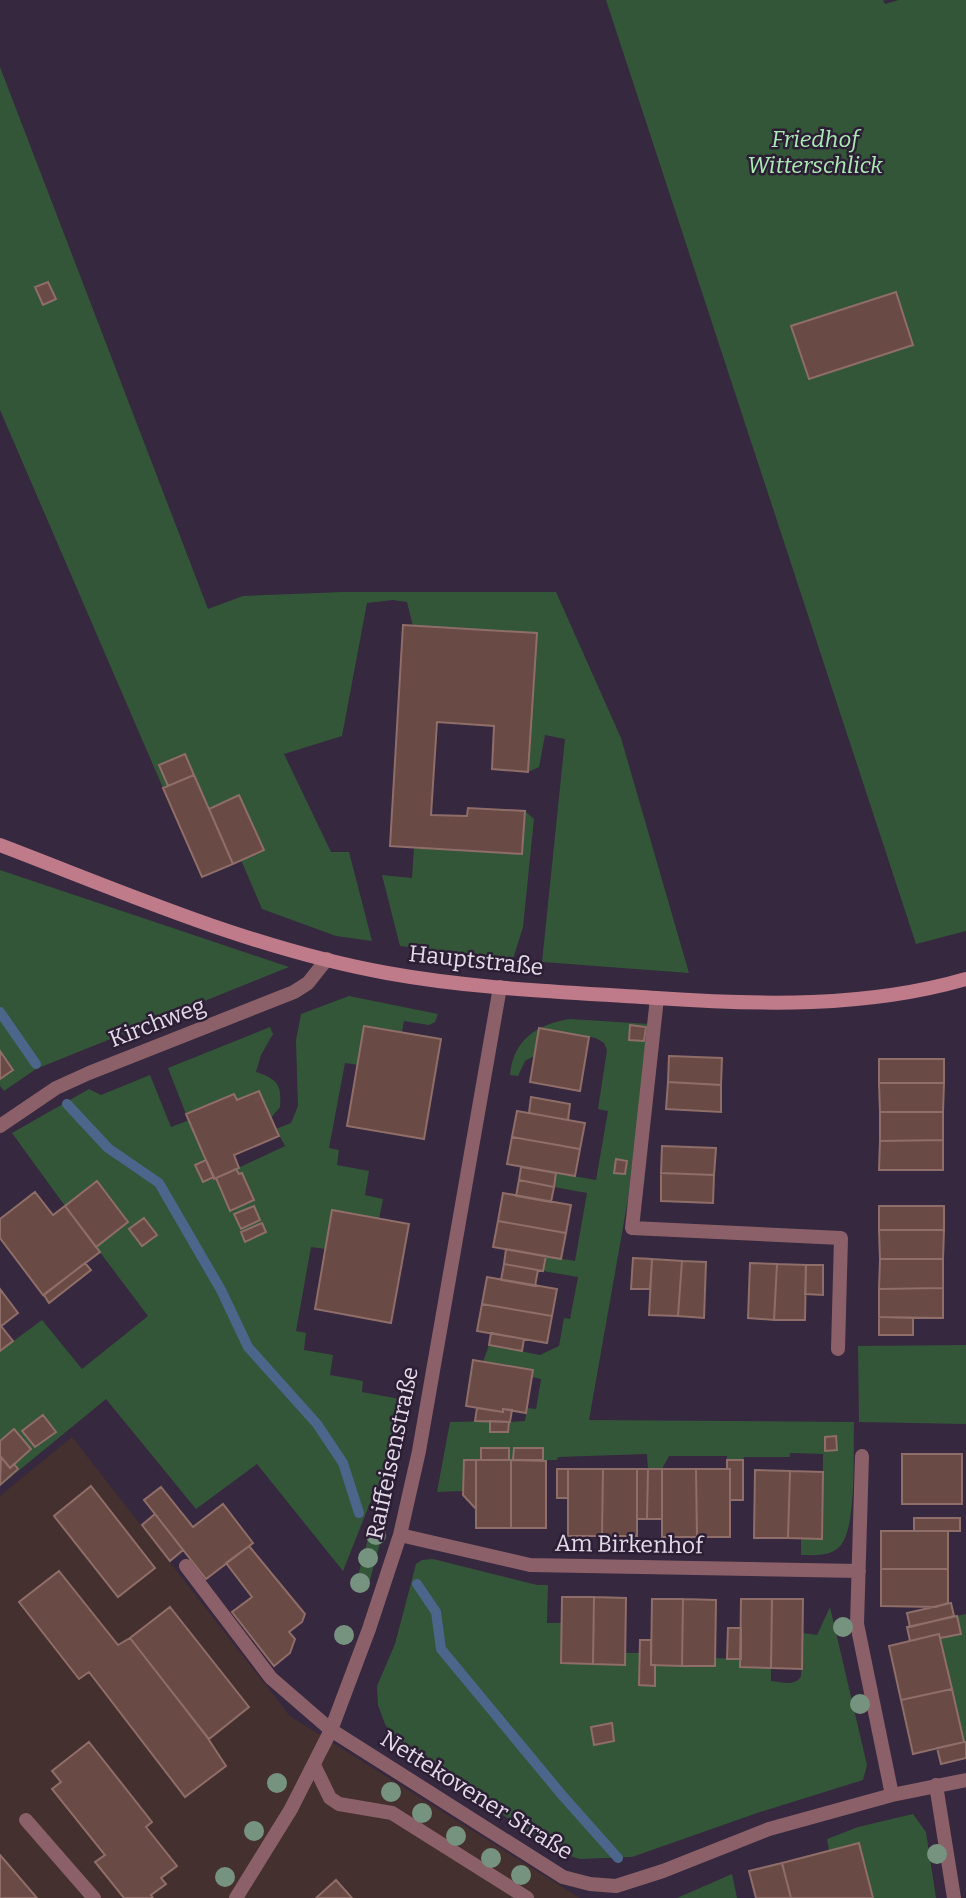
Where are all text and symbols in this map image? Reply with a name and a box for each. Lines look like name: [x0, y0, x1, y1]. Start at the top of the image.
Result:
park label: Friedhof Witterschlick: [747, 125, 883, 179]
street label: Hauptstraße: [407, 939, 545, 981]
street label: Kirchweg: [105, 991, 209, 1053]
street label: Raiffeisenstraße: [360, 1364, 424, 1542]
street label: Am Birkenhof: [555, 1529, 705, 1559]
street label: Nettekovener Straße: [376, 1724, 578, 1866]

